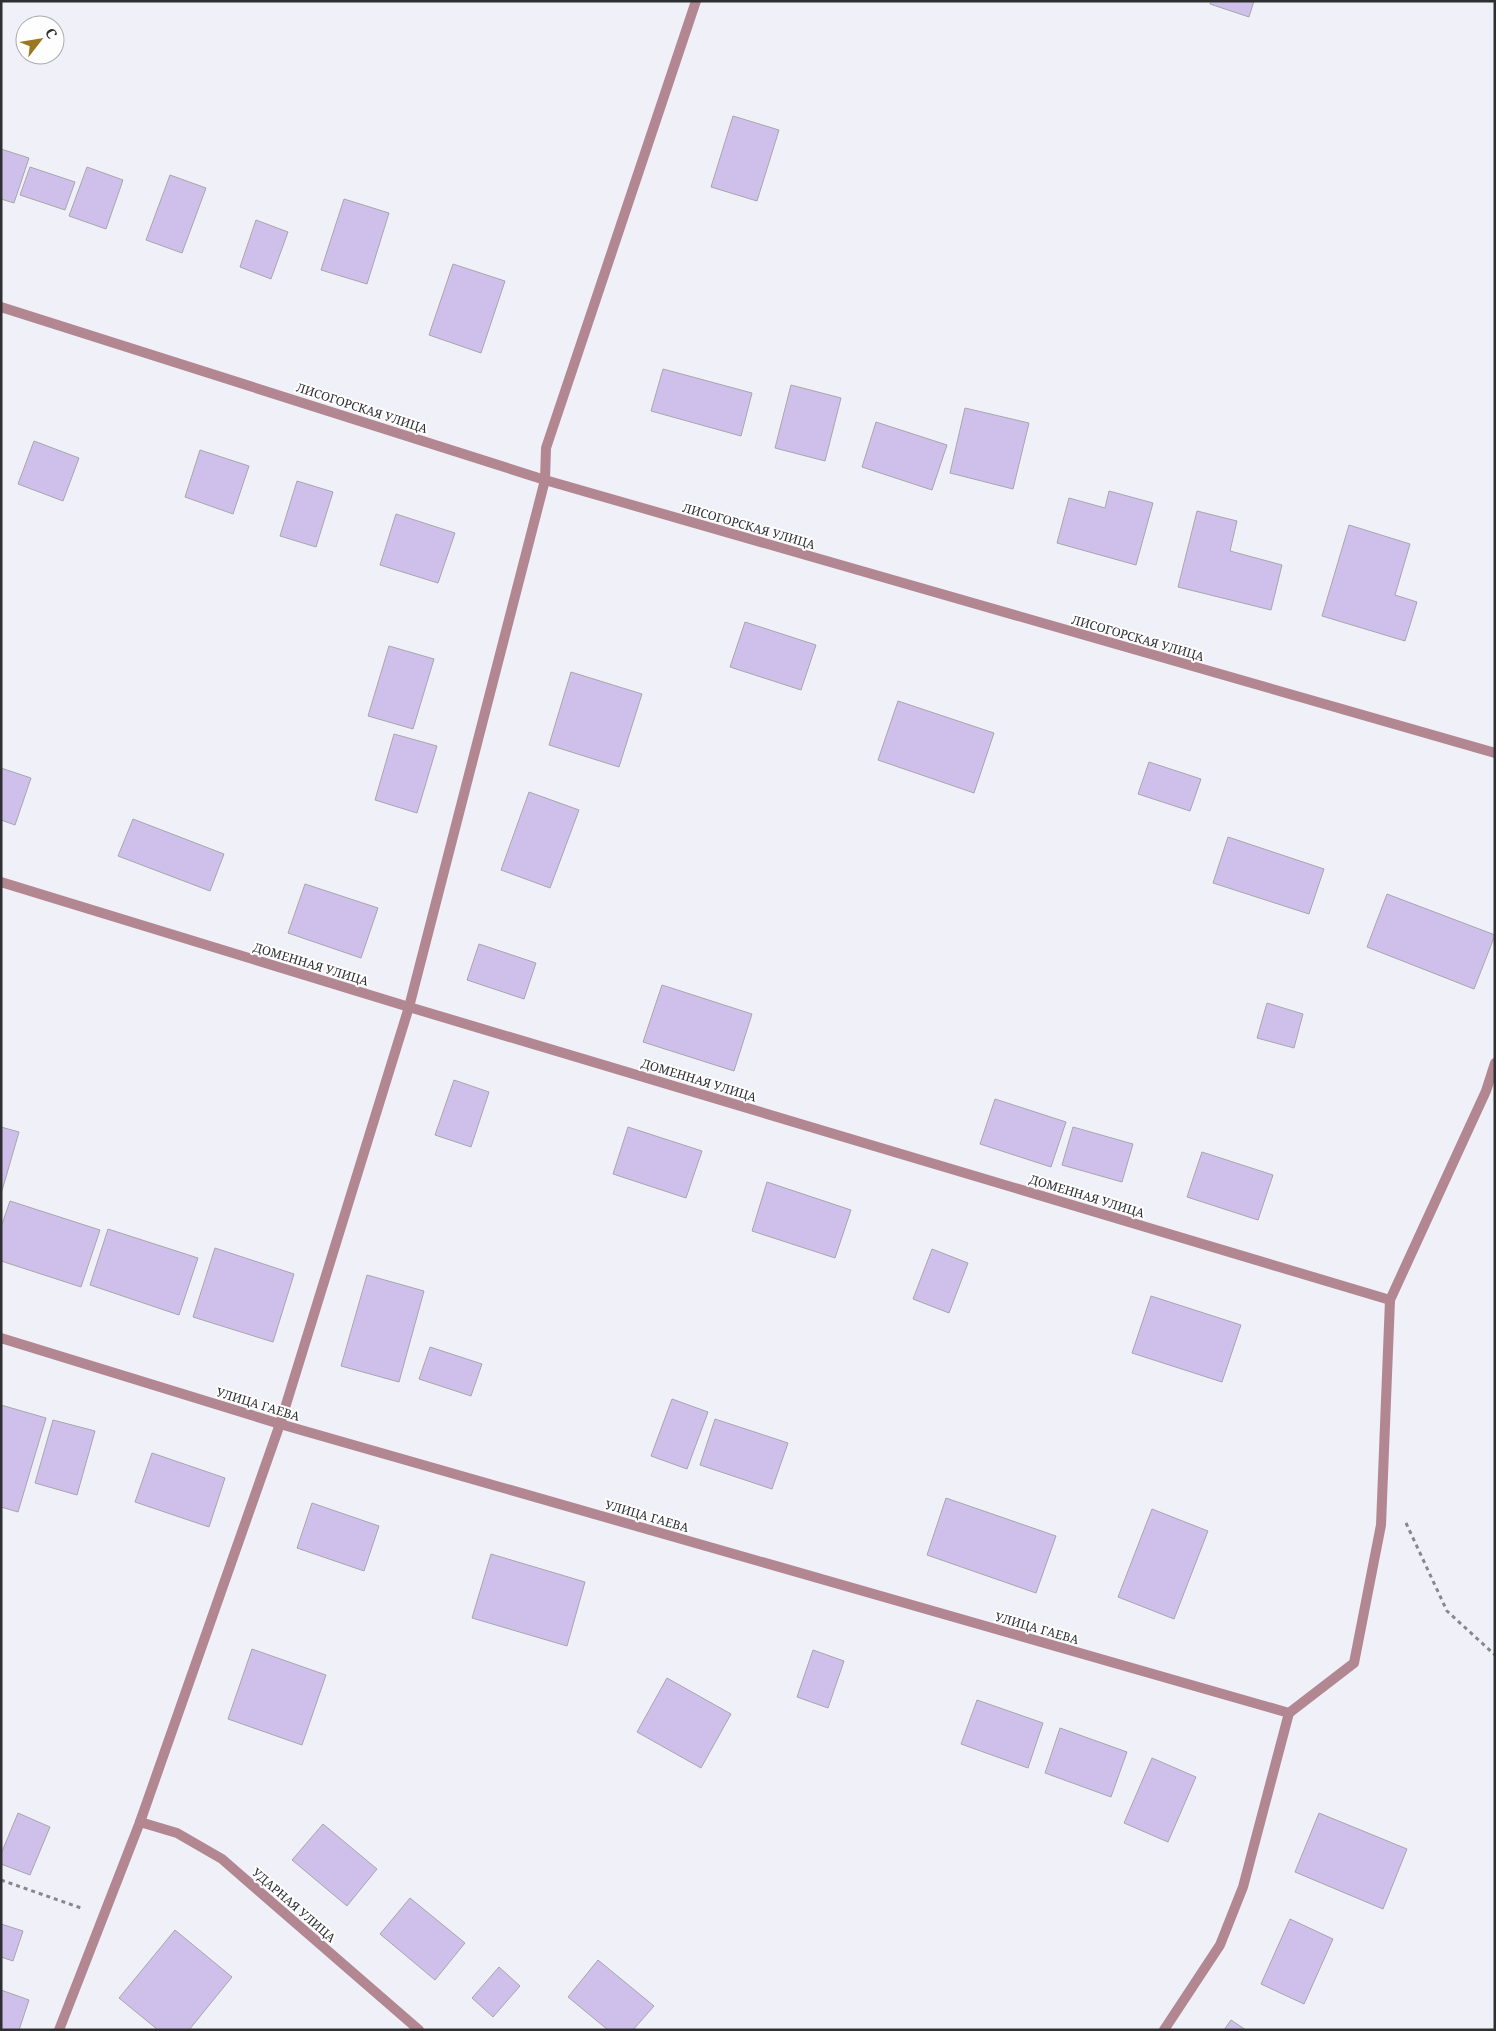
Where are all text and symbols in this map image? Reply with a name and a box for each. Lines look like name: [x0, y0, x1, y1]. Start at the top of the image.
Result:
north arrow: [15, 15, 65, 65]
text: С: [41, 24, 62, 42]
street label: ЛИСОГОРСКАЯ УЛИЦА: [294, 379, 430, 437]
street label: ЛИСОГОРСКАЯ УЛИЦА: [681, 499, 818, 553]
street label: ЛИСОГОРСКАЯ УЛИЦА: [1070, 611, 1207, 665]
street label: ДОМЕННАЯ УЛИЦА: [251, 938, 371, 990]
street label: ДОМЕННАЯ УЛИЦА: [639, 1054, 759, 1106]
street label: ДОМЕННАЯ УЛИЦА: [1027, 1170, 1147, 1222]
street label: УЛИЦА ГАЕВА: [214, 1383, 302, 1425]
street label: УЛИЦА ГАЕВА: [603, 1496, 691, 1536]
street label: УЛИЦА ГАЕВА: [993, 1608, 1081, 1648]
street label: УДАРНАЯ УЛИЦА: [249, 1864, 340, 1946]

